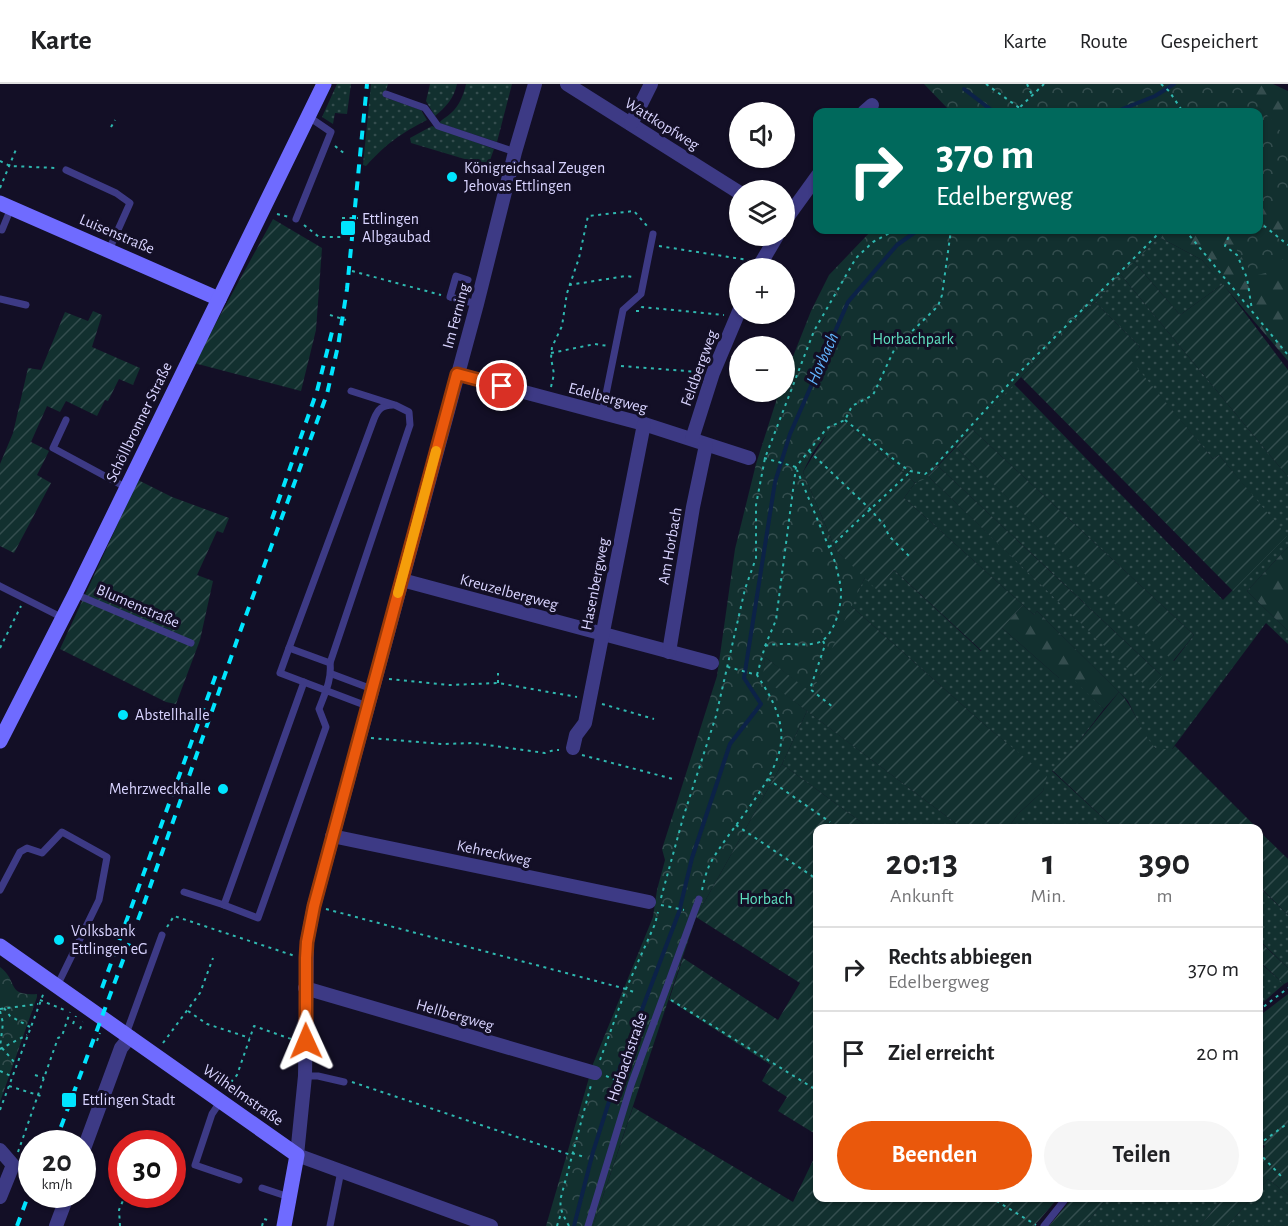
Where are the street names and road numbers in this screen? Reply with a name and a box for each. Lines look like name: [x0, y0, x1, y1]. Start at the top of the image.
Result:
street label: Wattkopfweg: [622, 95, 702, 153]
street label: Luisenstraße: [77, 211, 157, 257]
street label: Im Ferning: [440, 282, 472, 350]
street label: Feldbergweg: [678, 327, 720, 408]
street label: Schöllbronner Straße: [103, 360, 175, 484]
street label: Edelbergweg: [567, 380, 649, 416]
street label: Am Horbach: [655, 506, 685, 586]
street label: Hasenbergweg: [578, 536, 612, 632]
street label: Kreuzelbergweg: [458, 571, 560, 613]
street label: Blumenstraße: [94, 581, 182, 631]
street label: Kehreckweg: [455, 837, 533, 869]
street label: Hellbergweg: [414, 996, 496, 1034]
street label: Horbachstraße: [604, 1010, 650, 1104]
street label: Wilhelmstraße: [200, 1061, 286, 1129]

